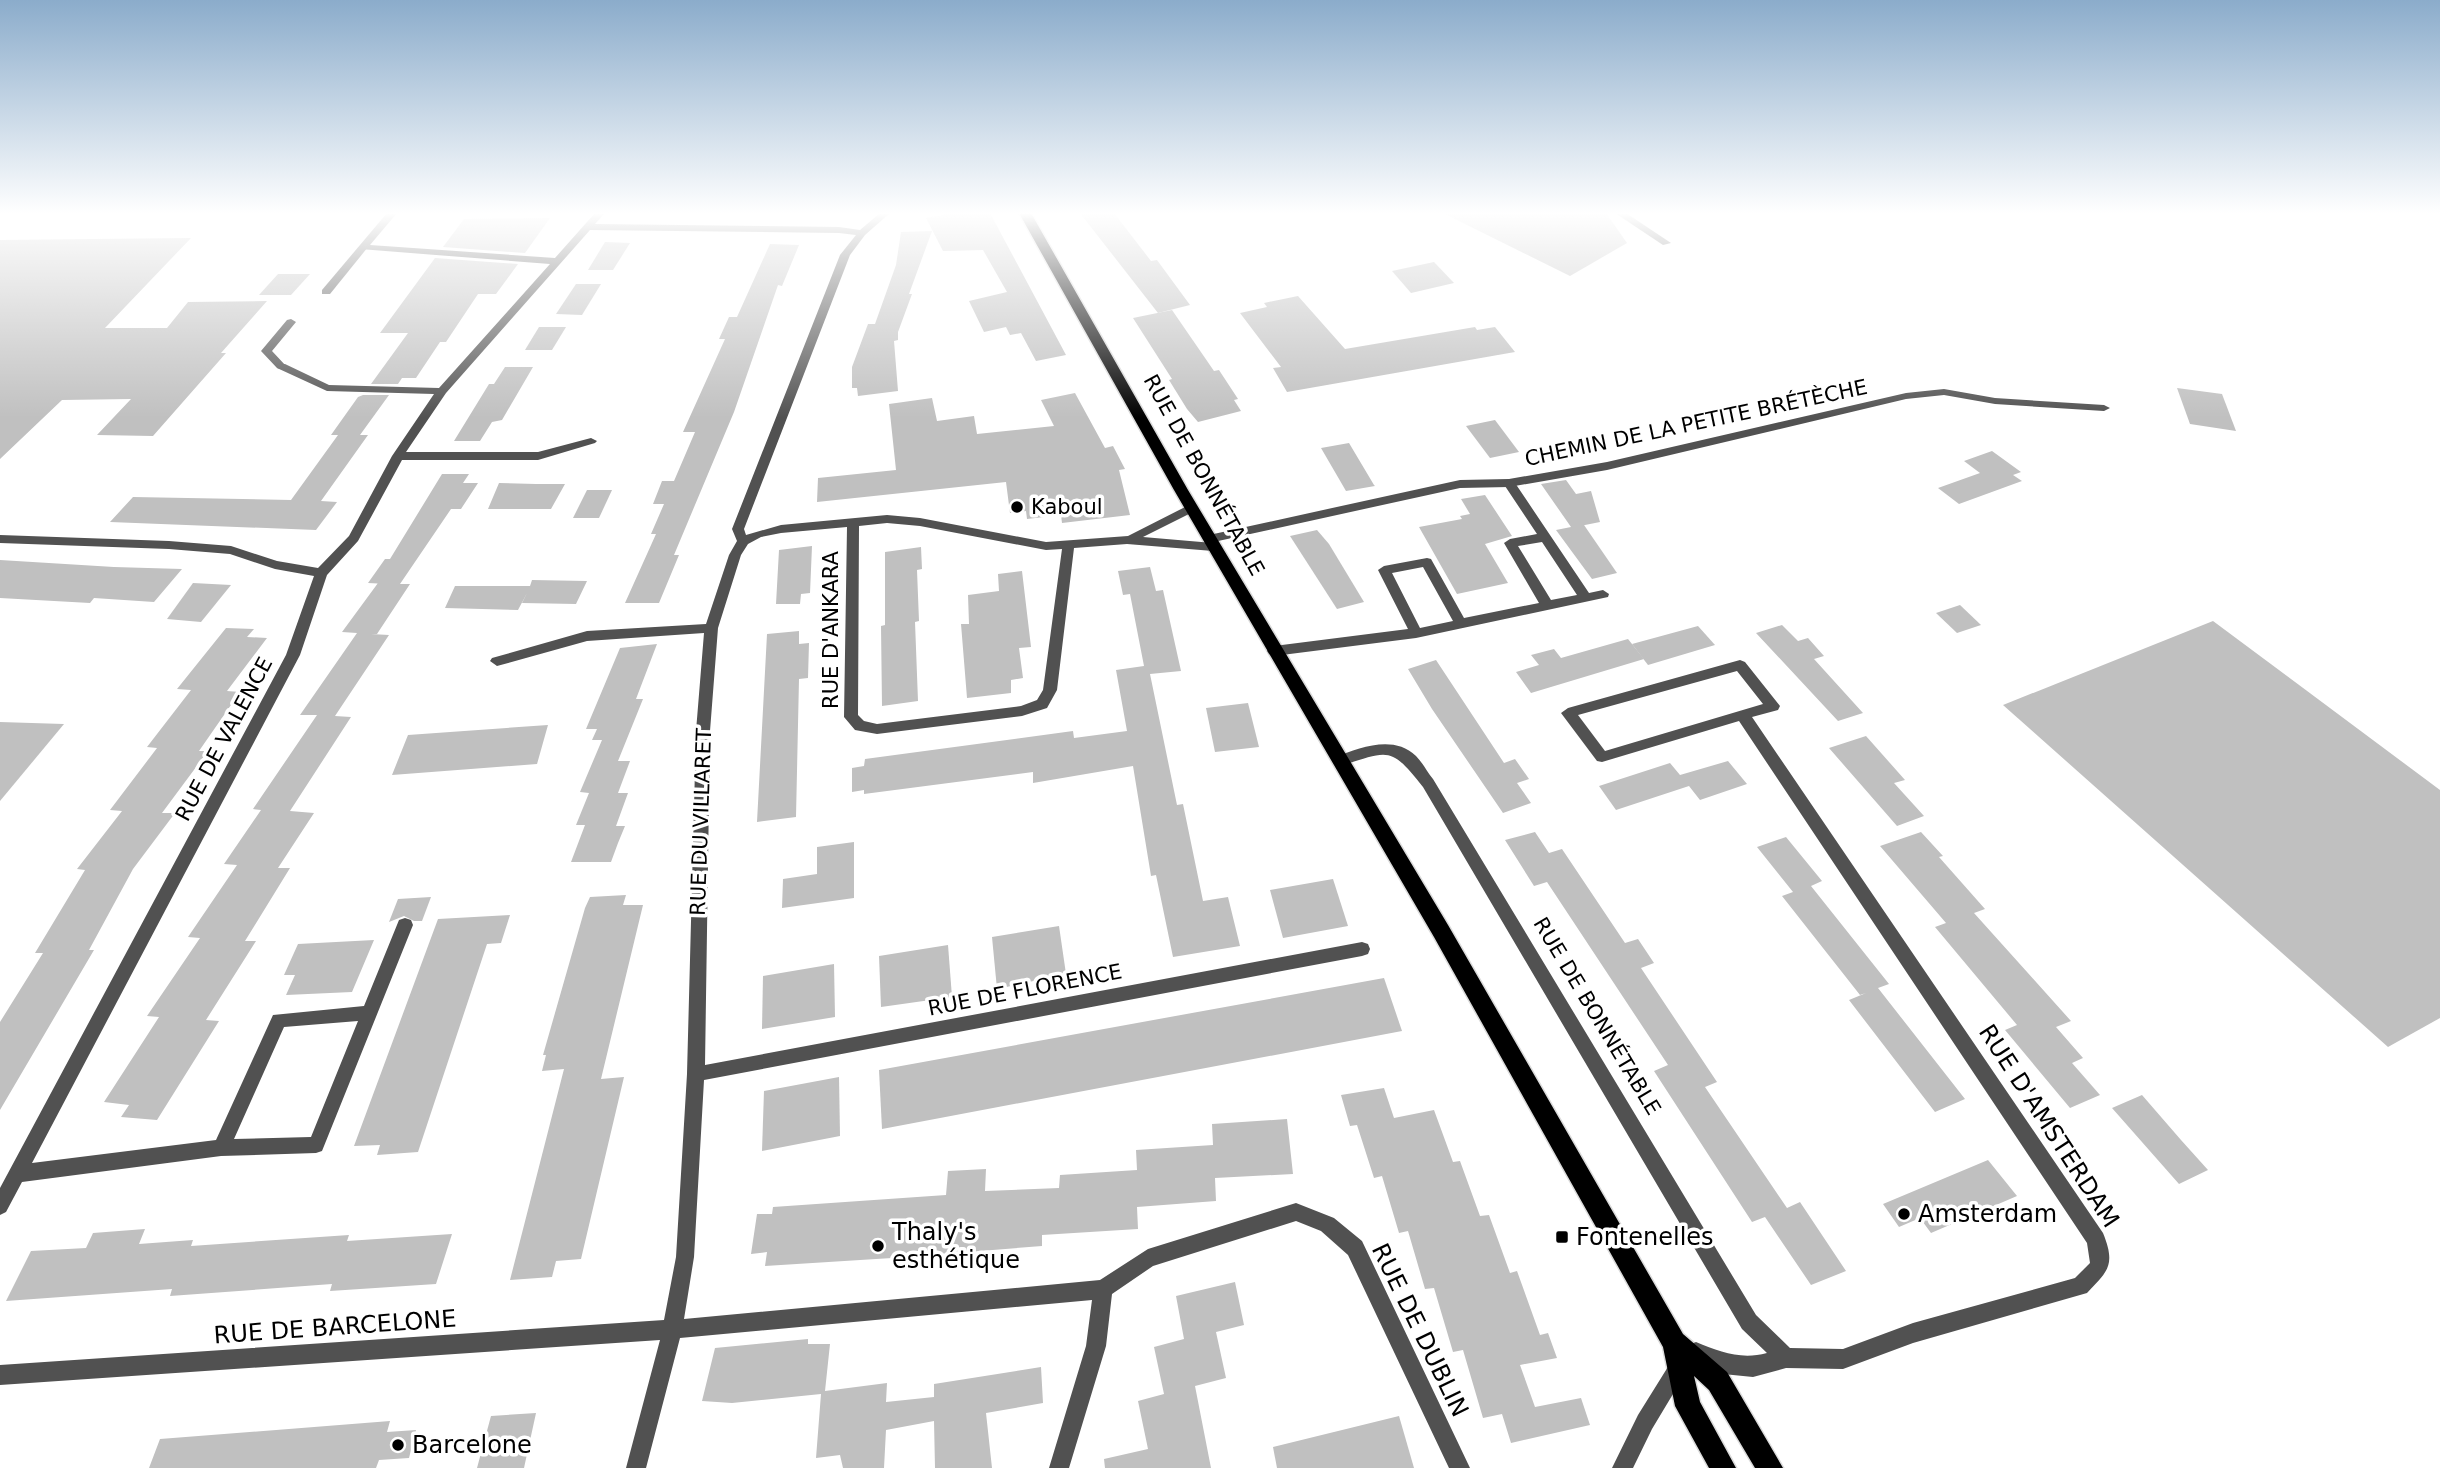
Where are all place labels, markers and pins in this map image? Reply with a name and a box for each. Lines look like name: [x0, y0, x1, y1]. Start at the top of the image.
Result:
place label: Kaboul: [1031, 495, 1103, 519]
marker: Kaboul: [1009, 499, 1025, 515]
place label: Amsterdam: [1918, 1200, 2057, 1228]
marker: Amsterdam: [1896, 1206, 1912, 1222]
place label: Thaly's esthétique: [891, 1218, 1020, 1274]
place label: Fontenelles: [1576, 1223, 1714, 1251]
marker: Fontenelles: [1554, 1229, 1570, 1245]
marker: Thaly's esthétique: [870, 1238, 886, 1254]
place label: Barcelone: [412, 1431, 532, 1459]
marker: Barcelone: [390, 1437, 406, 1453]

